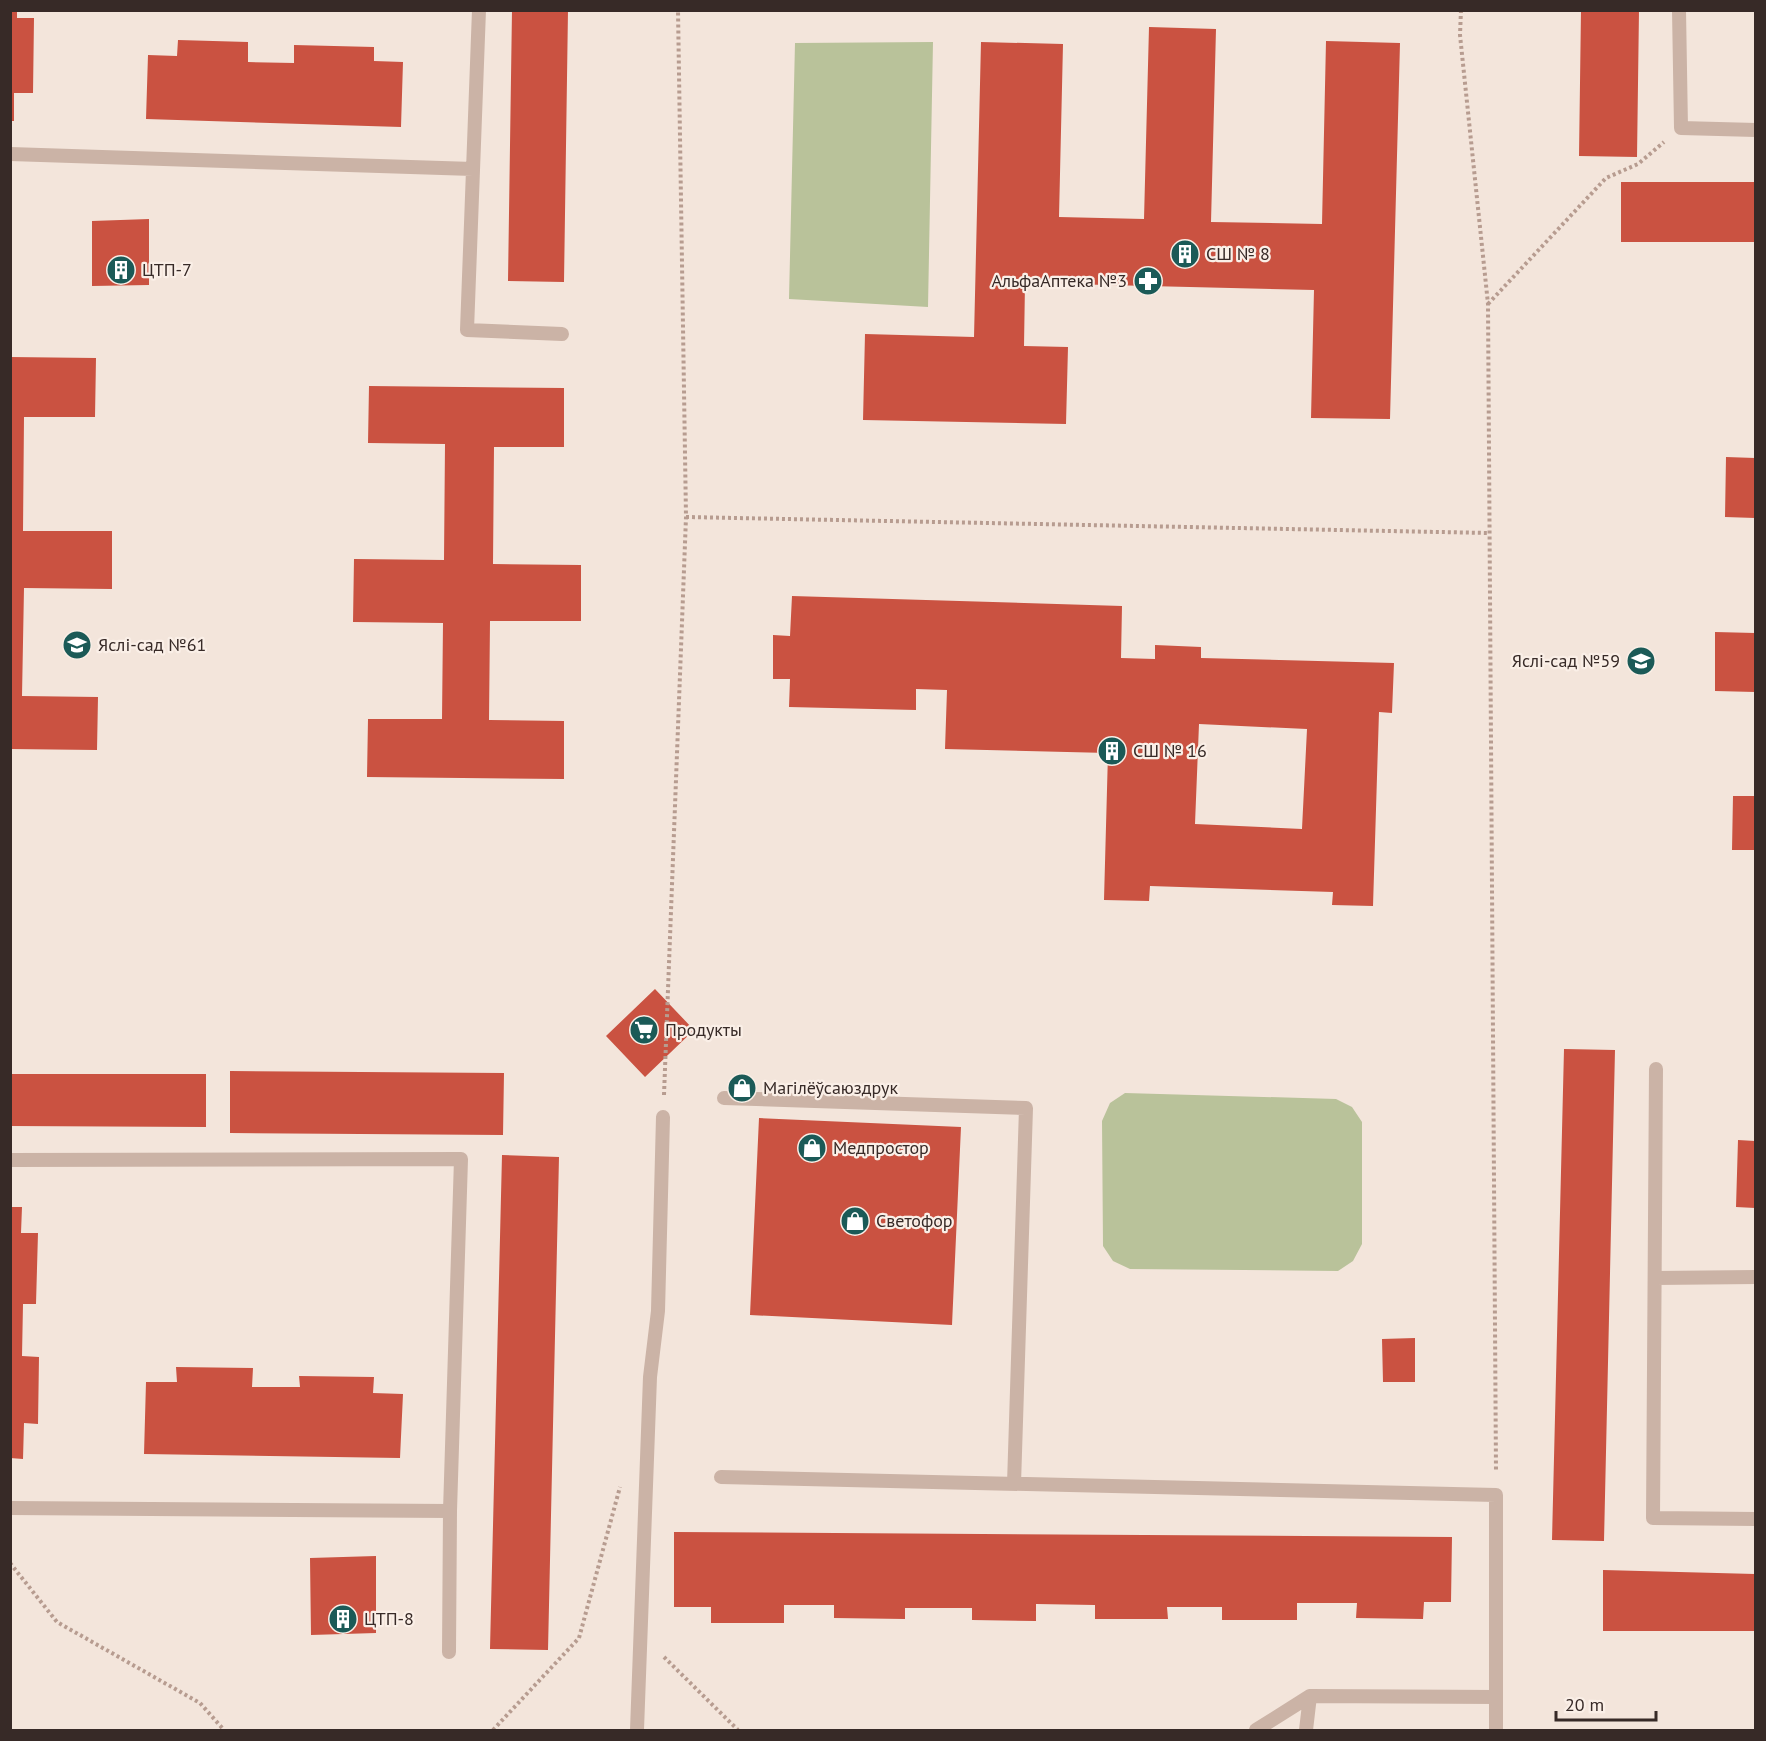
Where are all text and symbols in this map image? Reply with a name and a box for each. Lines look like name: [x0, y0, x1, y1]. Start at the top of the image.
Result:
building icon: СШ № 8: [1169, 238, 1201, 270]
place label: СШ № 8: [1206, 242, 1270, 265]
building icon: ЦТП-7: [105, 254, 137, 286]
place label: ЦТП-7: [142, 258, 192, 281]
pharmacy icon: АльфаАптека №3: [1132, 265, 1164, 297]
place label: АльфаАптека №3: [991, 269, 1127, 292]
school or university icon: Яслі-сад №61: [61, 629, 93, 661]
place label: Яслі-сад №61: [98, 633, 206, 656]
school or university icon: Яслі-сад №59: [1625, 645, 1657, 677]
place label: Яслі-сад №59: [1512, 649, 1620, 672]
building icon: СШ № 16: [1096, 735, 1128, 767]
place label: СШ № 16: [1133, 739, 1207, 762]
supermarket icon: Продукты: [628, 1014, 660, 1046]
place label: Продукты: [665, 1018, 742, 1041]
shop icon: Магілёўсаюздрук: [726, 1072, 758, 1104]
place label: Магілёўсаюздрук: [763, 1076, 898, 1099]
shop icon: Медпростор: [796, 1132, 828, 1164]
place label: Медпростор: [833, 1136, 929, 1159]
shop icon: Светофор: [839, 1205, 871, 1237]
place label: Светофор: [876, 1209, 953, 1232]
building icon: ЦТП-8: [327, 1603, 359, 1635]
place label: ЦТП-8: [364, 1607, 414, 1630]
scale bar: [1556, 1684, 1656, 1722]
text: 20 m: [1565, 1693, 1604, 1716]

